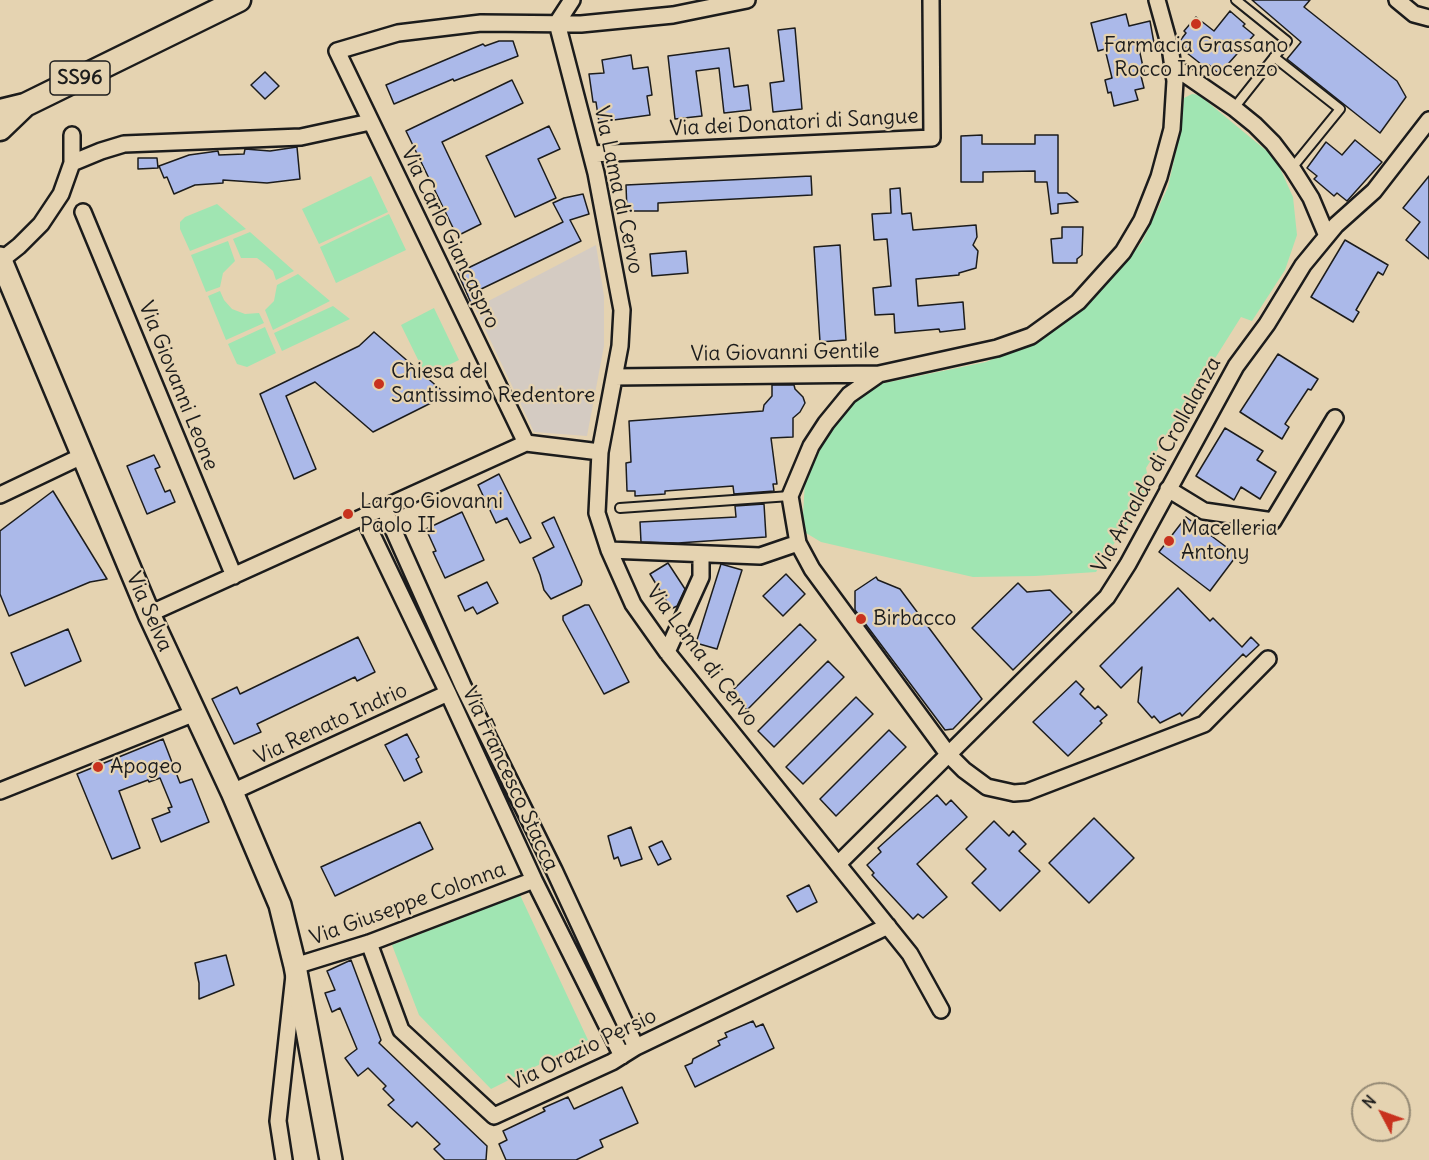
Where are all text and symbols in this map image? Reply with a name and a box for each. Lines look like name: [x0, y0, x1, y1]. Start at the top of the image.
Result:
marker: Farmacia Grassano Rocco Innocenzo: [1189, 17, 1203, 31]
place label: Farmacia Grassano Rocco Innocenzo: [1104, 33, 1288, 83]
road number: SS96: [50, 61, 110, 95]
street label: Via Lama di Cervo: [588, 104, 648, 276]
street label: Via dei Donatori di Sangue: [669, 104, 919, 142]
street label: Via Carlo Giancaspro: [395, 143, 505, 333]
street label: Via Giovanni Leone: [133, 298, 223, 474]
street label: Via Giovanni Gentile: [690, 339, 880, 367]
street label: Via Arnaldo di Crollalanza: [1087, 353, 1227, 577]
place label: Chiesa del Santissimo Redentore: [391, 359, 595, 409]
marker: Chiesa del Santissimo Redentore: [372, 377, 386, 391]
place label: Largo Giovanni Paolo II: [360, 489, 503, 539]
marker: Largo Giovanni Paolo II: [341, 507, 355, 521]
place label: Macelleria Antony: [1181, 516, 1277, 566]
marker: Macelleria Antony: [1162, 534, 1176, 548]
street label: Via Selva: [120, 568, 178, 656]
street label: Via Lama di Cervo: [641, 580, 763, 732]
place label: Birbacco: [873, 606, 956, 632]
marker: Birbacco: [854, 612, 868, 626]
street label: Via Renato Indrio: [251, 678, 411, 770]
street label: Via Francesco Stacca: [456, 683, 564, 875]
place label: Apogeo: [110, 754, 182, 780]
marker: Apogeo: [91, 760, 105, 774]
street label: Via Giuseppe Colonna: [307, 857, 509, 951]
street label: Via Orazio Persio: [505, 1003, 661, 1097]
north arrow: [1351, 1082, 1411, 1142]
text: N: [1358, 1091, 1380, 1112]

